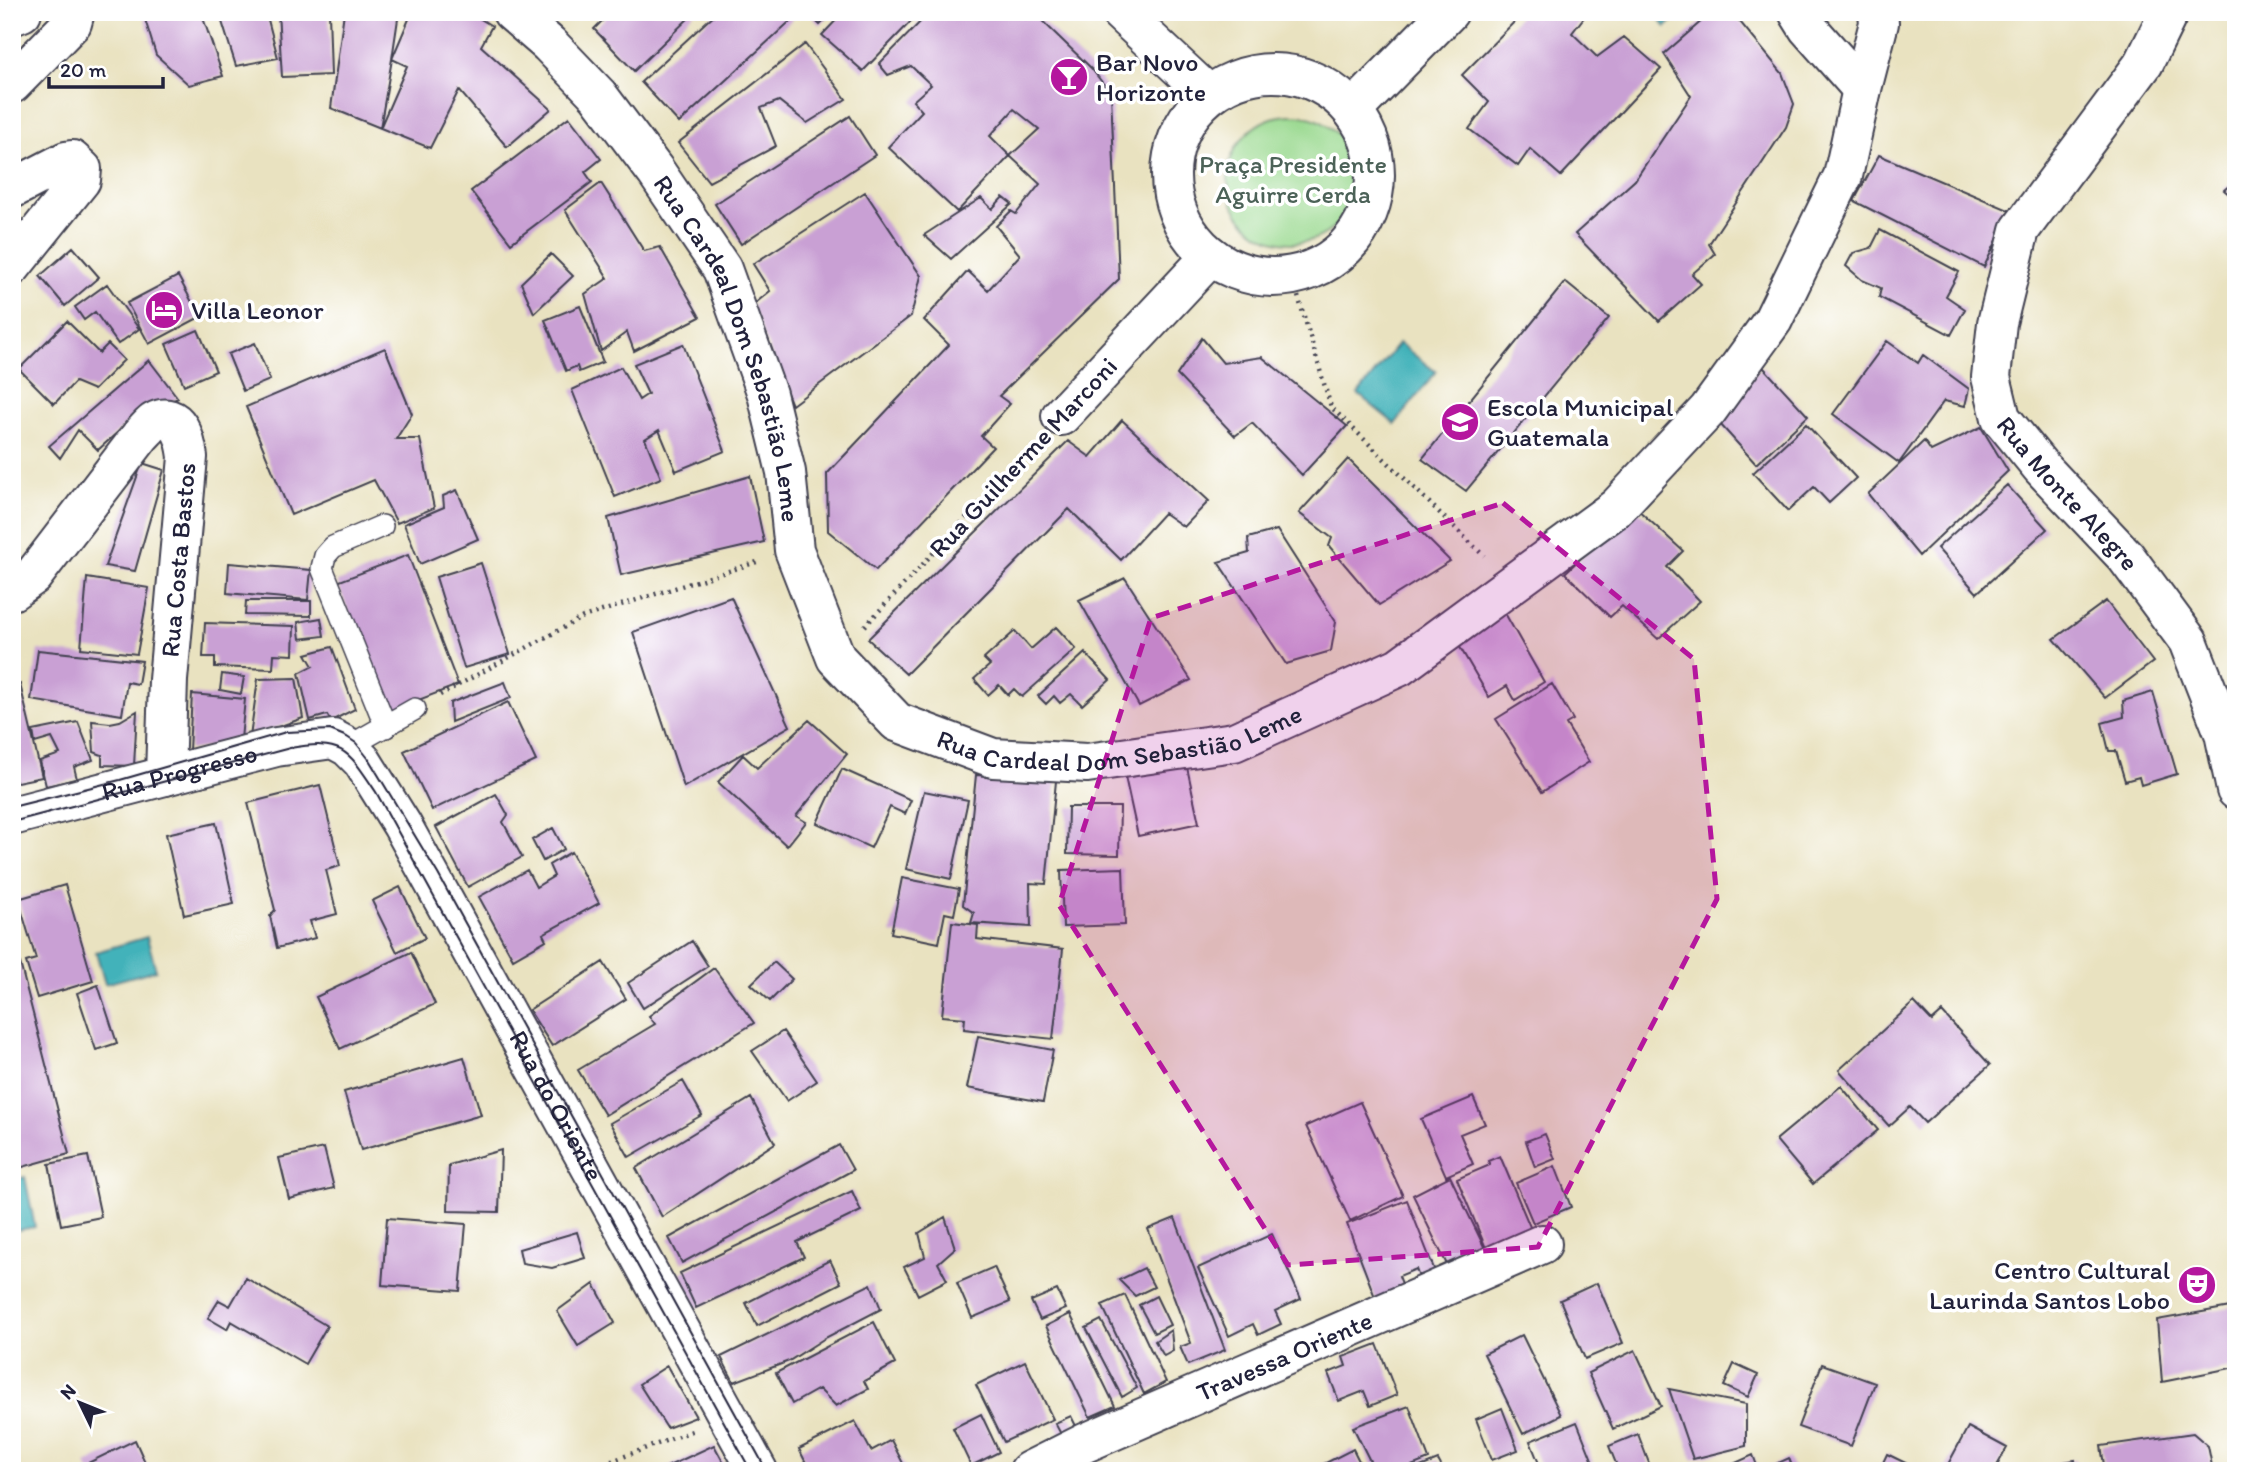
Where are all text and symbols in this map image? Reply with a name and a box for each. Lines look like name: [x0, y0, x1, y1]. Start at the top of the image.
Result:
scale bar: [49, 46, 163, 90]
place label: Bar Novo Horizonte: [1096, 46, 1206, 108]
bar icon: Bar Novo Horizonte: [1048, 56, 1090, 98]
text: 20 m: [60, 57, 107, 82]
park label: Praça Presidente Aguirre Cerda: [1199, 148, 1387, 210]
street label: Rua Cardeal Dom Sebastião Leme: [647, 169, 807, 524]
hotel icon: Villa Leonor: [143, 289, 185, 331]
place label: Villa Leonor: [191, 294, 324, 326]
street label: Rua Guilherme Marconi: [922, 350, 1124, 564]
place label: Escola Municipal Guatemala: [1487, 391, 1673, 453]
school or university icon: Escola Municipal Guatemala: [1439, 401, 1481, 443]
street label: Rua Monte Alegre: [1990, 409, 2146, 577]
street label: Rua Costa Bastos: [154, 461, 202, 659]
street label: Rua Cardeal Dom Sebastião Leme: [932, 697, 1307, 779]
street label: Rua Progresso: [98, 737, 261, 808]
street label: Rua do Oriente: [502, 1025, 611, 1186]
place label: Centro Cultural Laurinda Santos Lobo: [1929, 1254, 2170, 1316]
theatre icon: Centro Cultural Laurinda Santos Lobo: [2176, 1264, 2218, 1306]
street label: Travessa Oriente: [1192, 1304, 1377, 1408]
north arrow: [46, 1368, 116, 1438]
text: N: [55, 1379, 81, 1404]

